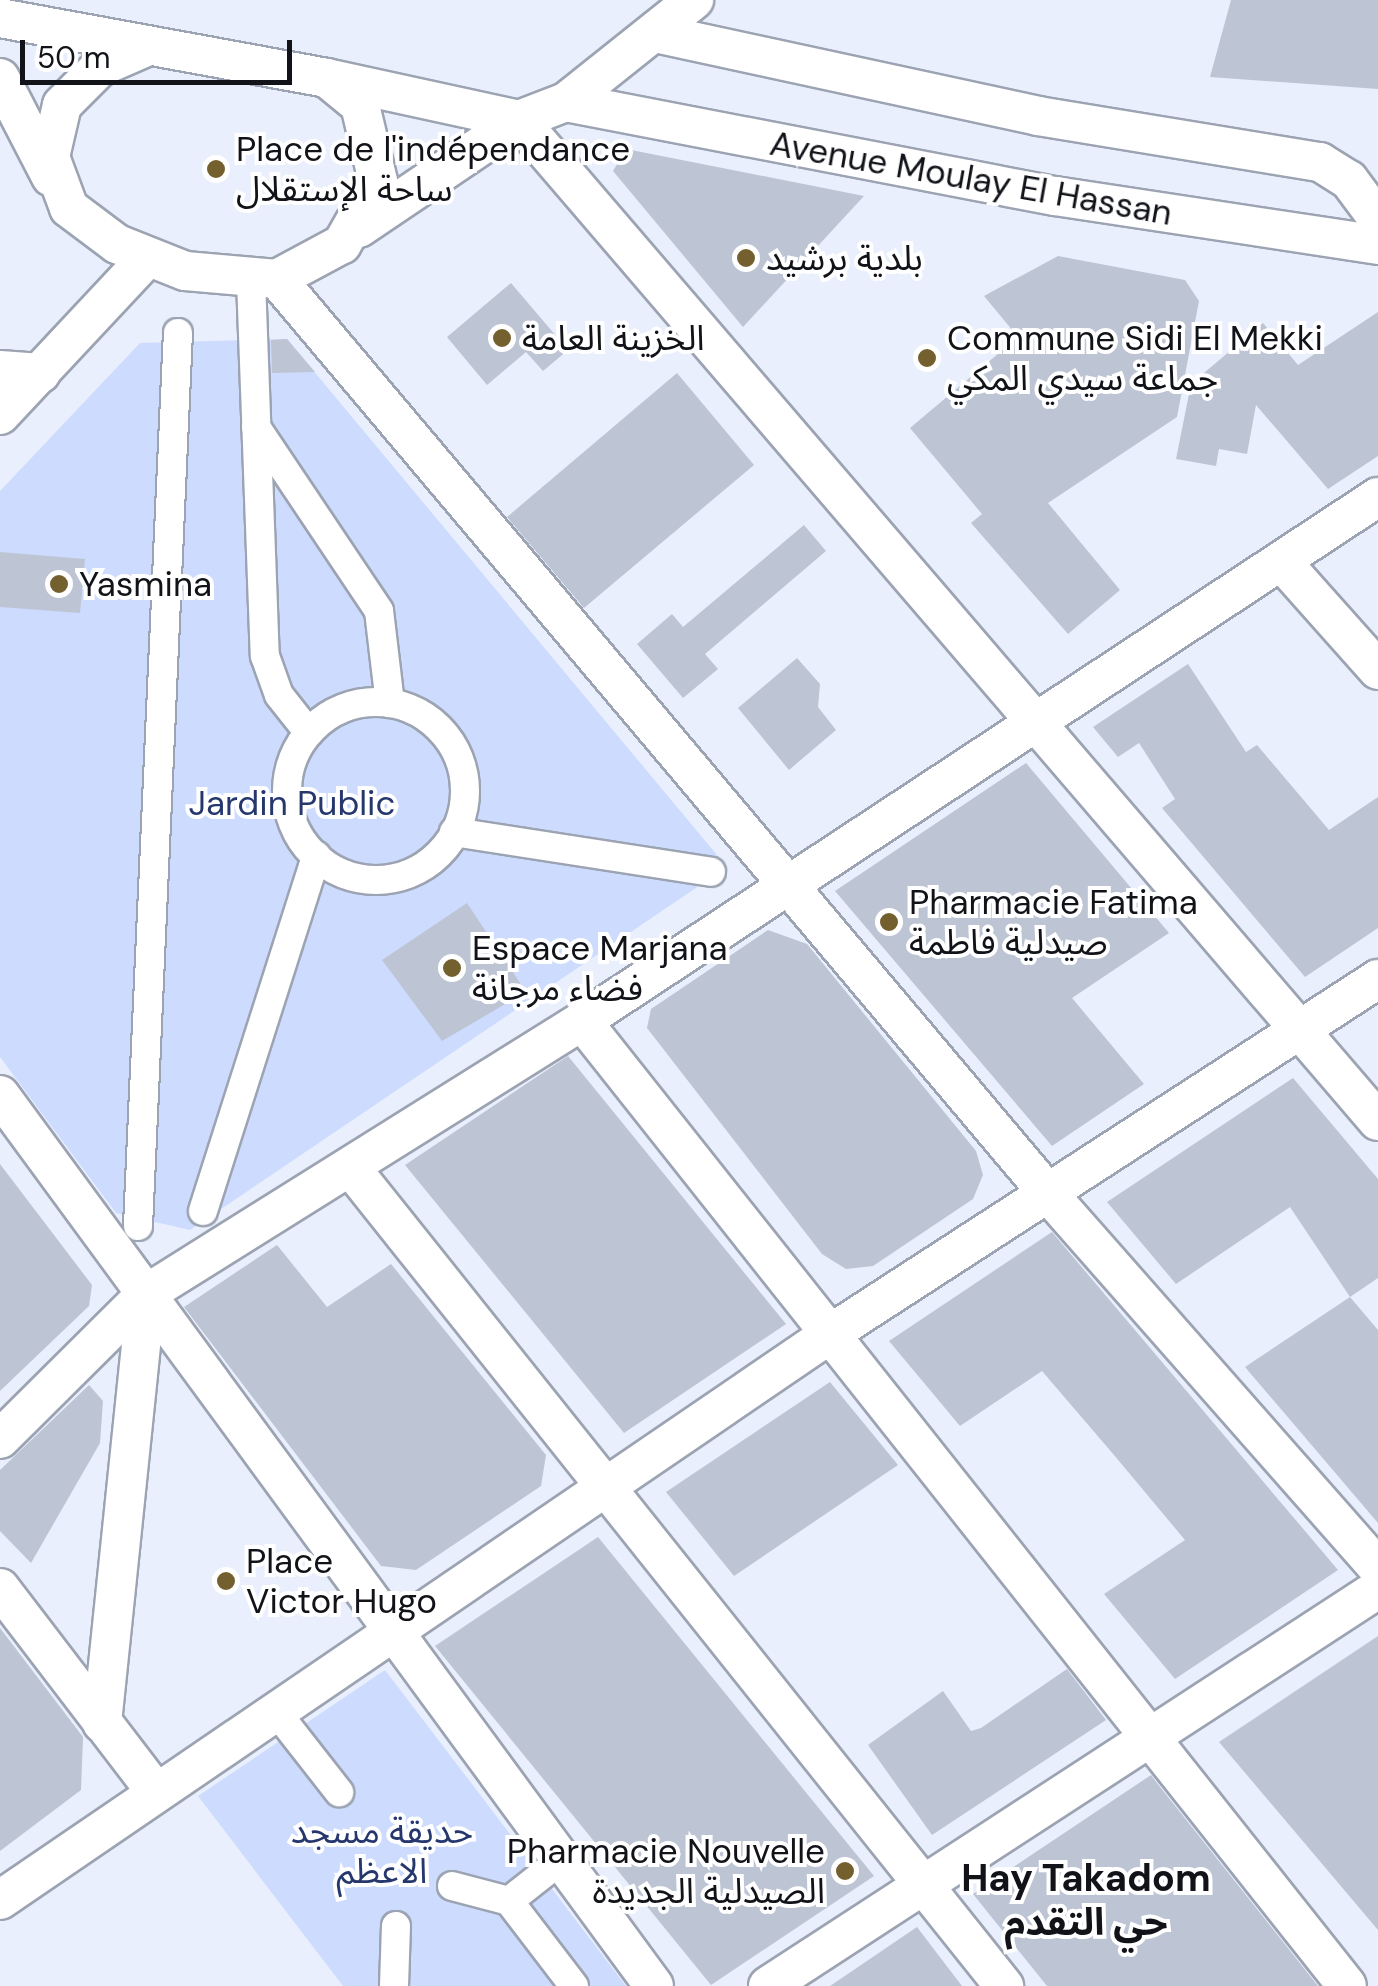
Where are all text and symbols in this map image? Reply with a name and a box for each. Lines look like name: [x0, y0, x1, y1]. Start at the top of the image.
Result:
scale bar: [25, 20, 298, 82]
text: 50 m: [37, 38, 111, 77]
street label: Avenue Moulay El Hassan: [767, 122, 1175, 234]
place label: Place de l'indépendance ساحة الإستقلال: [236, 128, 630, 210]
marker: Place de l'indépendance ساحة الإستقلال: [205, 158, 227, 180]
place label: بلدية برشيد: [766, 237, 923, 279]
marker: بلدية برشيد: [735, 247, 757, 269]
place label: الخزينة العامة: [522, 317, 705, 359]
place label: Commune Sidi El Mekki جماعة سيدي المكي: [947, 317, 1323, 399]
marker: الخزينة العامة: [491, 327, 513, 349]
marker: Commune Sidi El Mekki جماعة سيدي المكي: [916, 347, 938, 369]
place label: Yasmina: [79, 563, 212, 605]
marker: Yasmina: [48, 573, 70, 595]
park label: Jardin Public: [188, 782, 396, 824]
place label: Pharmacie Fatima صيدلية فاطمة: [909, 881, 1198, 963]
marker: Pharmacie Fatima صيدلية فاطمة: [878, 911, 900, 933]
place label: Espace Marjana فضاء مرجانة: [472, 927, 728, 1009]
marker: Espace Marjana فضاء مرجانة: [441, 957, 463, 979]
place label: Place Victor Hugo: [246, 1540, 437, 1622]
marker: Place Victor Hugo: [215, 1570, 237, 1592]
park label: حديقة مسجد الاعظم: [291, 1810, 473, 1892]
place label: Pharmacie Nouvelle الصيدلية الجديدة: [507, 1830, 825, 1912]
district label: Hay Takadom حي التقدم: [961, 1856, 1211, 1946]
marker: Pharmacie Nouvelle الصيدلية الجديدة: [834, 1860, 856, 1882]

